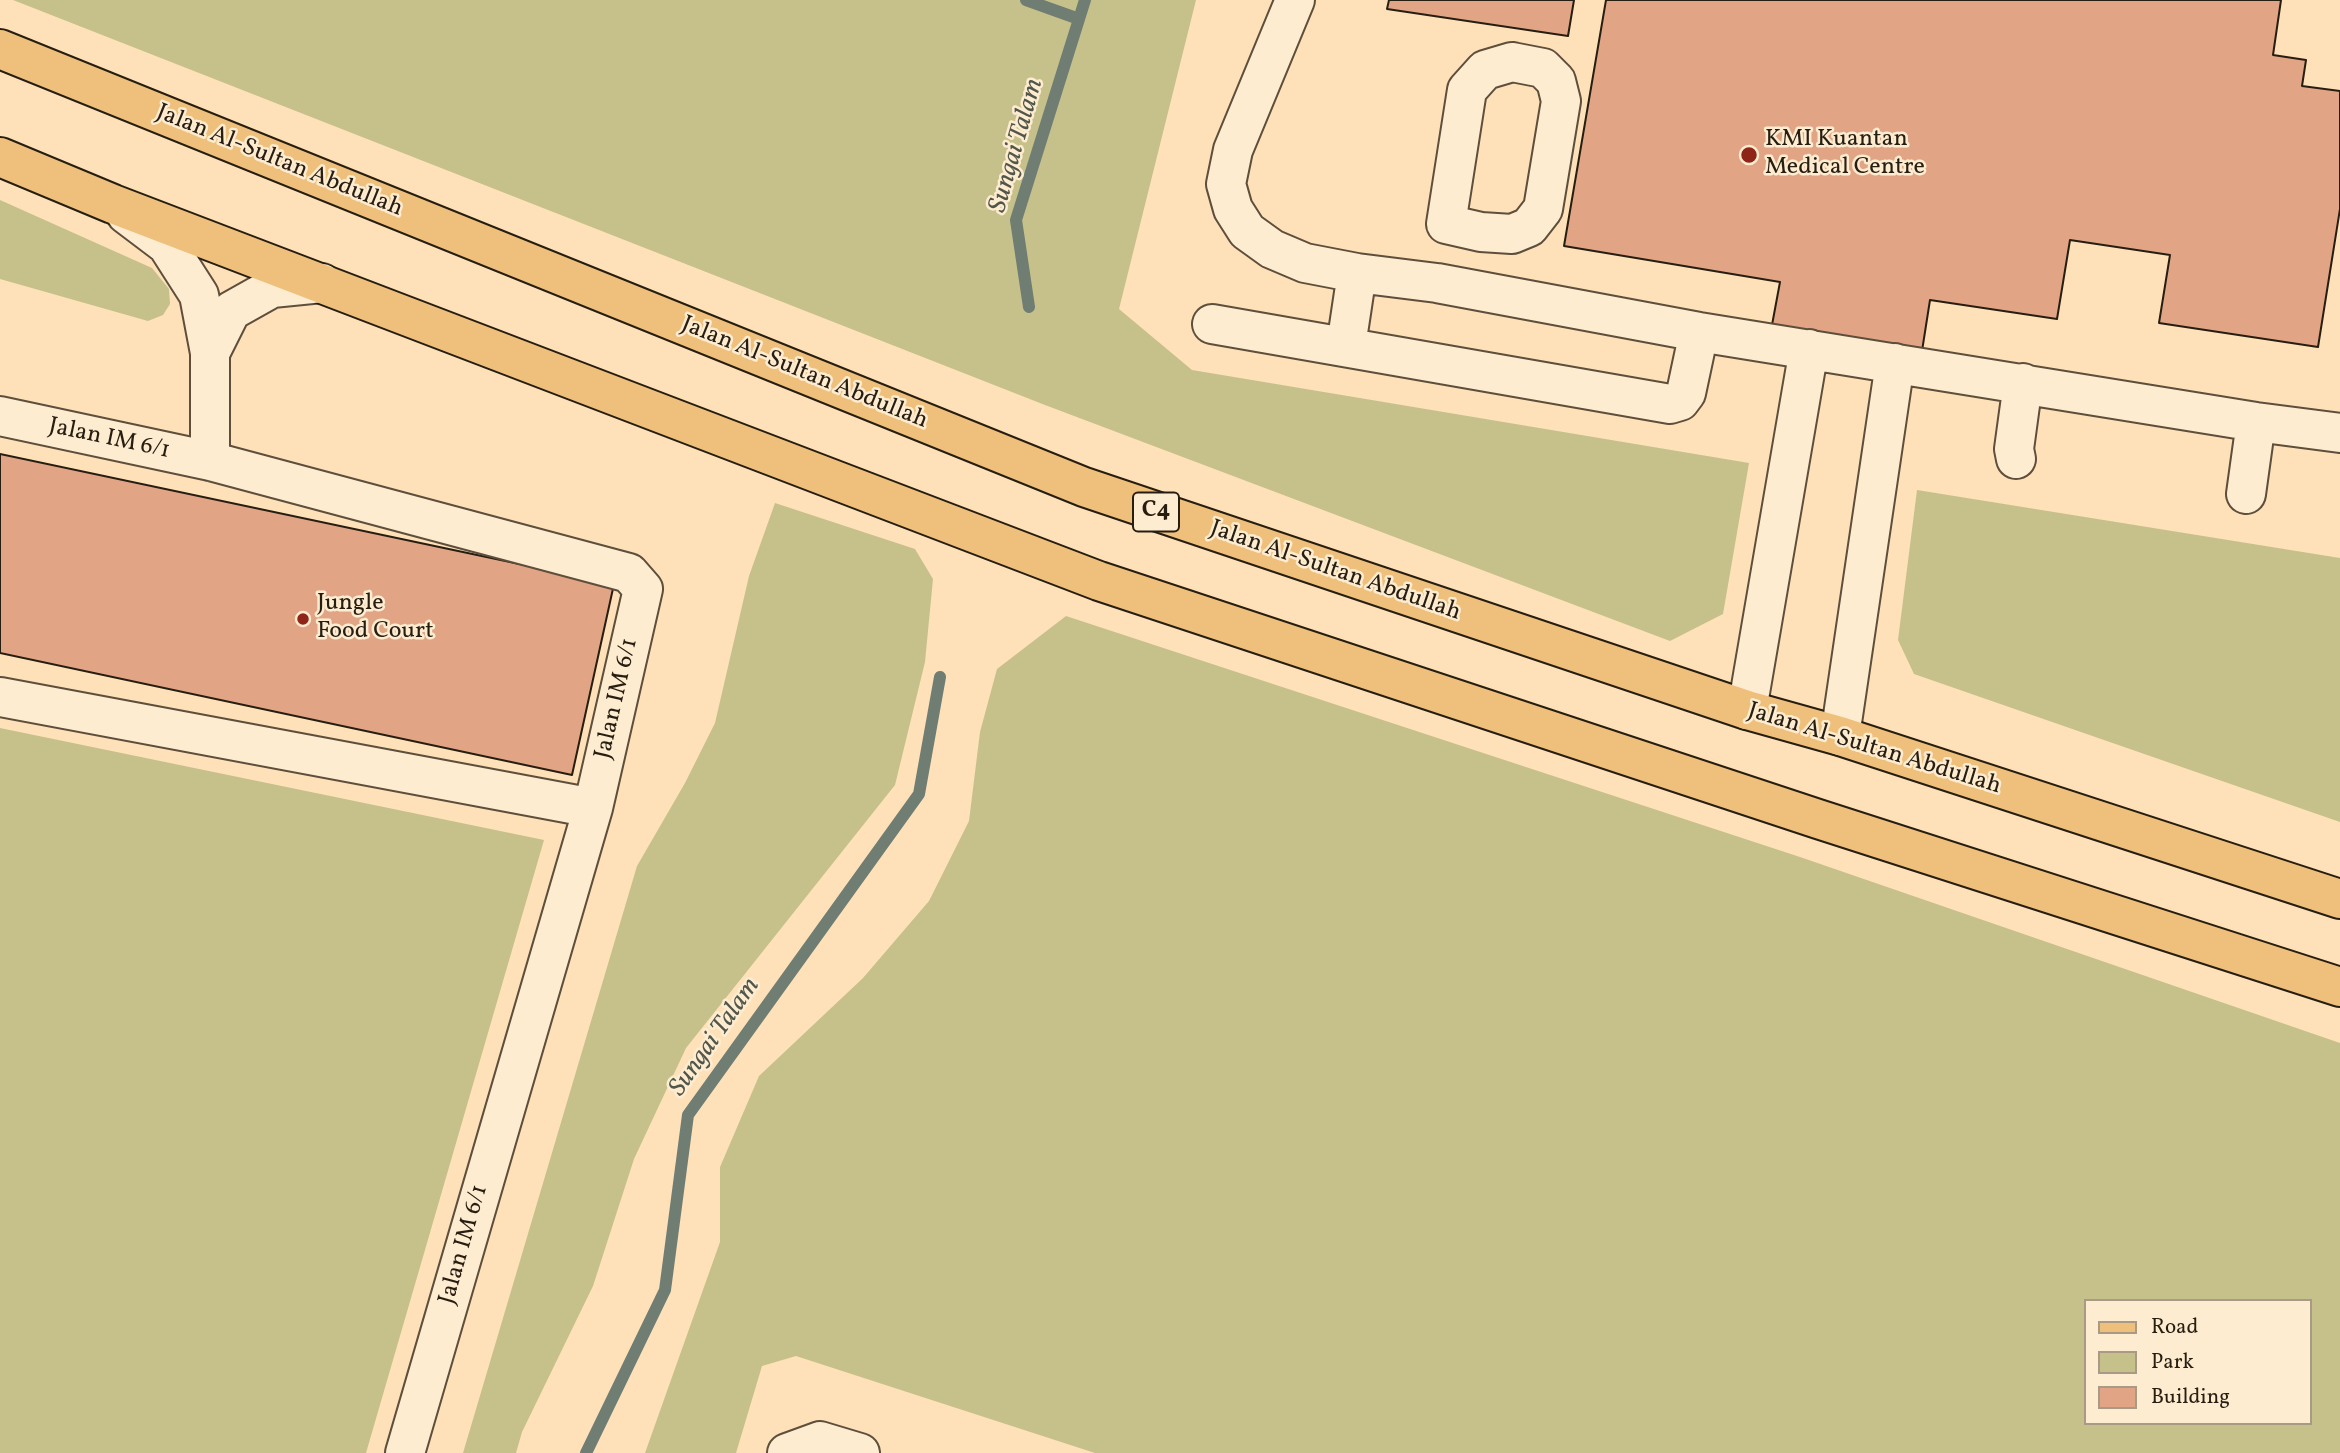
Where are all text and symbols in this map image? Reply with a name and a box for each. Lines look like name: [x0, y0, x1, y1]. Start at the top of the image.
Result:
water label: Sungai Talam: [984, 76, 1052, 216]
street label: Jalan Al-Sultan Abdullah: [151, 99, 407, 225]
place label: KMI Kuantan Medical Centre: [1765, 127, 1925, 183]
marker: KMI Kuantan Medical Centre: [1739, 145, 1759, 165]
street label: Jalan Al-Sultan Abdullah: [676, 311, 932, 437]
street label: Jalan IM 6/1: [46, 413, 172, 467]
road number: C4: [1133, 492, 1179, 532]
street label: Jalan Al-Sultan Abdullah: [1206, 516, 1464, 628]
place label: Jungle Food Court: [317, 591, 434, 647]
marker: Jungle Food Court: [295, 611, 311, 627]
street label: Jalan IM 6/1: [590, 636, 646, 762]
street label: Jalan Al-Sultan Abdullah: [1744, 698, 2004, 802]
water label: Sungai Talam: [664, 973, 768, 1103]
street label: Jalan IM 6/1: [434, 1182, 496, 1308]
legend: [2084, 1299, 2312, 1425]
text: Road: [2151, 1313, 2198, 1342]
text: Park: [2151, 1348, 2194, 1377]
text: Building: [2151, 1383, 2230, 1412]

